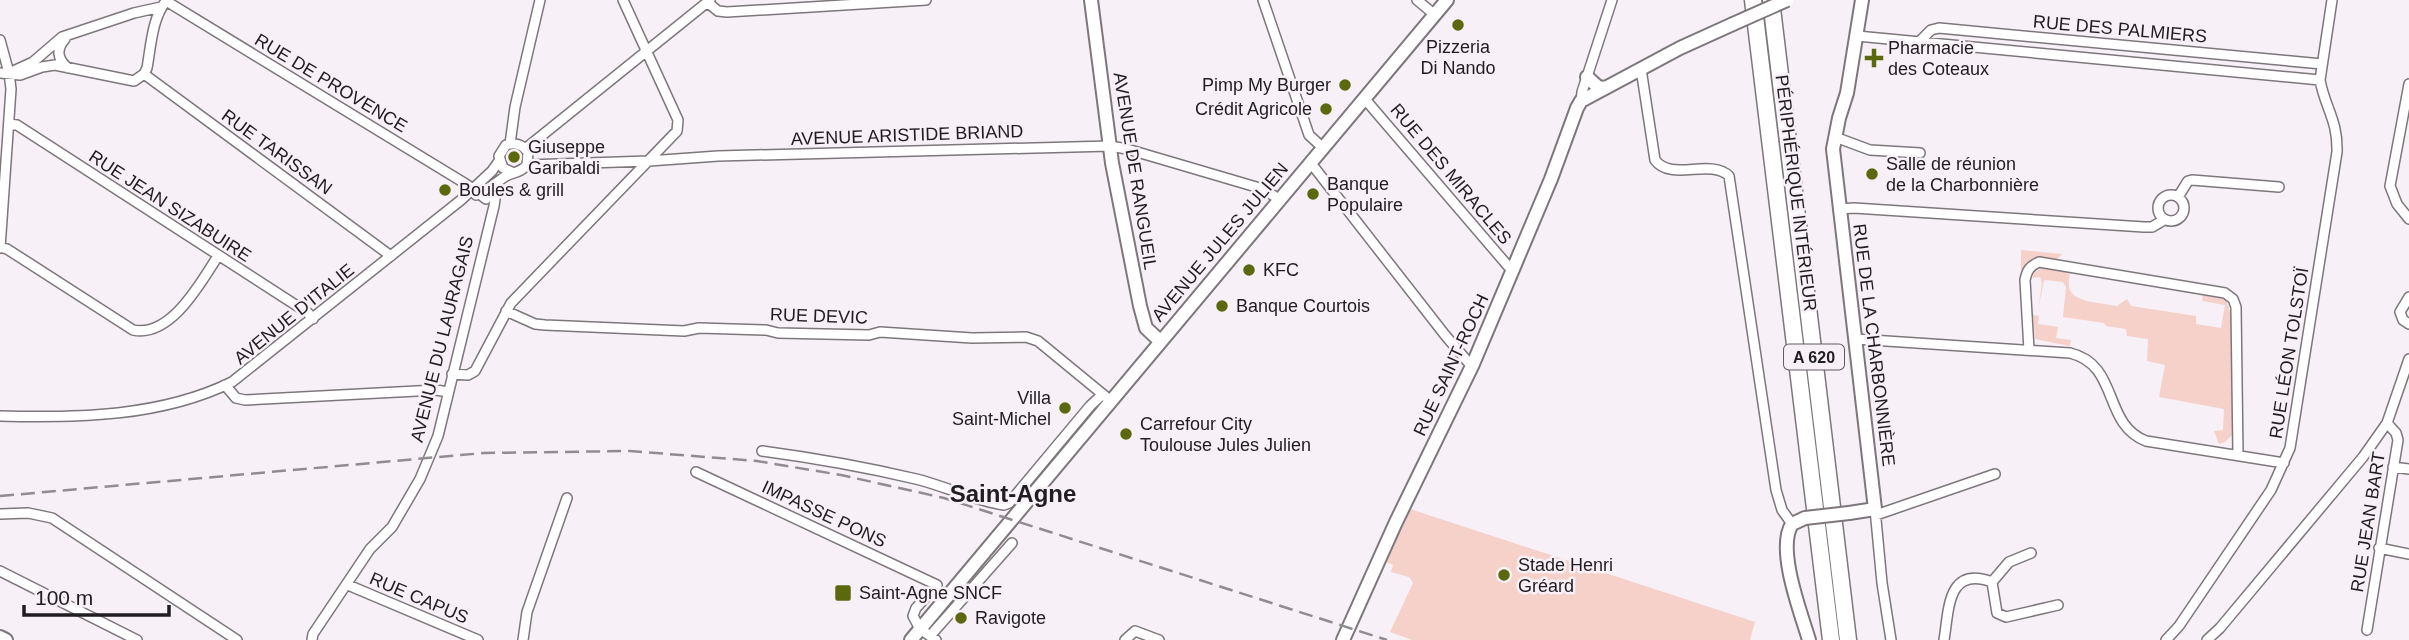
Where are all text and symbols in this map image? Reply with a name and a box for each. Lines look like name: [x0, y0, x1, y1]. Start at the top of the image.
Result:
street label: RUE DES PALMIERS: [2032, 11, 2208, 47]
marker: Pizzeria Di Nando: [1450, 17, 1466, 33]
street label: RUE DE PROVENCE: [251, 30, 411, 136]
place label: Pizzeria Di Nando: [1420, 37, 1496, 78]
place label: Pharmacie des Coteaux: [1888, 38, 1989, 79]
marker: Pharmacie des Coteaux: [1866, 50, 1882, 66]
street label: AVENUE DE RANGUEIL: [1110, 71, 1160, 271]
street label: PÉRIPHÉRIQUE INTÉRIEUR: [1772, 74, 1820, 312]
place label: Pimp My Burger: [1202, 75, 1331, 95]
marker: Pimp My Burger: [1337, 77, 1353, 93]
place label: Crédit Agricole: [1195, 99, 1312, 119]
street label: RUE DES MIRACLES: [1386, 100, 1516, 248]
marker: Crédit Agricole: [1318, 101, 1334, 117]
street label: RUE TARISSAN: [218, 105, 336, 199]
street label: AVENUE ARISTIDE BRIAND: [790, 121, 1024, 149]
place label: Giuseppe Garibaldi: [528, 137, 605, 178]
street label: RUE JEAN SIZABUIRE: [85, 146, 255, 266]
marker: Giuseppe Garibaldi: [506, 149, 522, 165]
place label: Salle de réunion de la Charbonnière: [1886, 154, 2039, 195]
street label: AVENUE JULES JULIEN: [1148, 159, 1292, 325]
marker: Salle de réunion de la Charbonnière: [1864, 166, 1880, 182]
place label: Banque Populaire: [1327, 174, 1403, 215]
place label: Boules & grill: [459, 180, 564, 200]
marker: Boules & grill: [437, 182, 453, 198]
marker: Banque Populaire: [1305, 186, 1321, 202]
street label: RUE DE LA CHARBONNIÈRE: [1849, 223, 1899, 467]
street label: AVENUE DU LAURAGAIS: [407, 234, 477, 444]
street label: AVENUE D'ITALIE: [230, 260, 358, 368]
place label: KFC: [1263, 260, 1299, 280]
marker: KFC: [1241, 262, 1257, 278]
street label: RUE LÉON TOLSTOÏ: [2266, 266, 2312, 440]
street label: RUE SAINT-ROCH: [1409, 291, 1493, 439]
place label: Banque Courtois: [1236, 296, 1370, 316]
marker: Banque Courtois: [1214, 298, 1230, 314]
street label: RUE DEVIC: [770, 304, 868, 328]
road number: A 620: [1784, 344, 1844, 370]
place label: Villa Saint-Michel: [952, 388, 1052, 429]
marker: Villa Saint-Michel: [1057, 400, 1073, 416]
place label: Carrefour City Toulouse Jules Julien: [1140, 414, 1311, 455]
marker: Carrefour City Toulouse Jules Julien: [1118, 426, 1134, 442]
street label: RUE JEAN BART: [2347, 450, 2389, 594]
street label: IMPASSE PONS: [759, 476, 889, 552]
district label: Saint-Agne: [950, 480, 1076, 507]
place label: Stade Henri Gréard: [1518, 555, 1613, 596]
marker: Stade Henri Gréard: [1496, 567, 1512, 583]
street label: RUE CAPUS: [367, 568, 471, 628]
scale bar: [24, 574, 170, 618]
marker: Saint-Agne SNCF: [833, 583, 853, 603]
place label: Saint-Agne SNCF: [859, 583, 1002, 603]
text: 100 m: [35, 586, 93, 609]
place label: Ravigote: [975, 608, 1046, 628]
marker: Ravigote: [953, 610, 969, 626]

